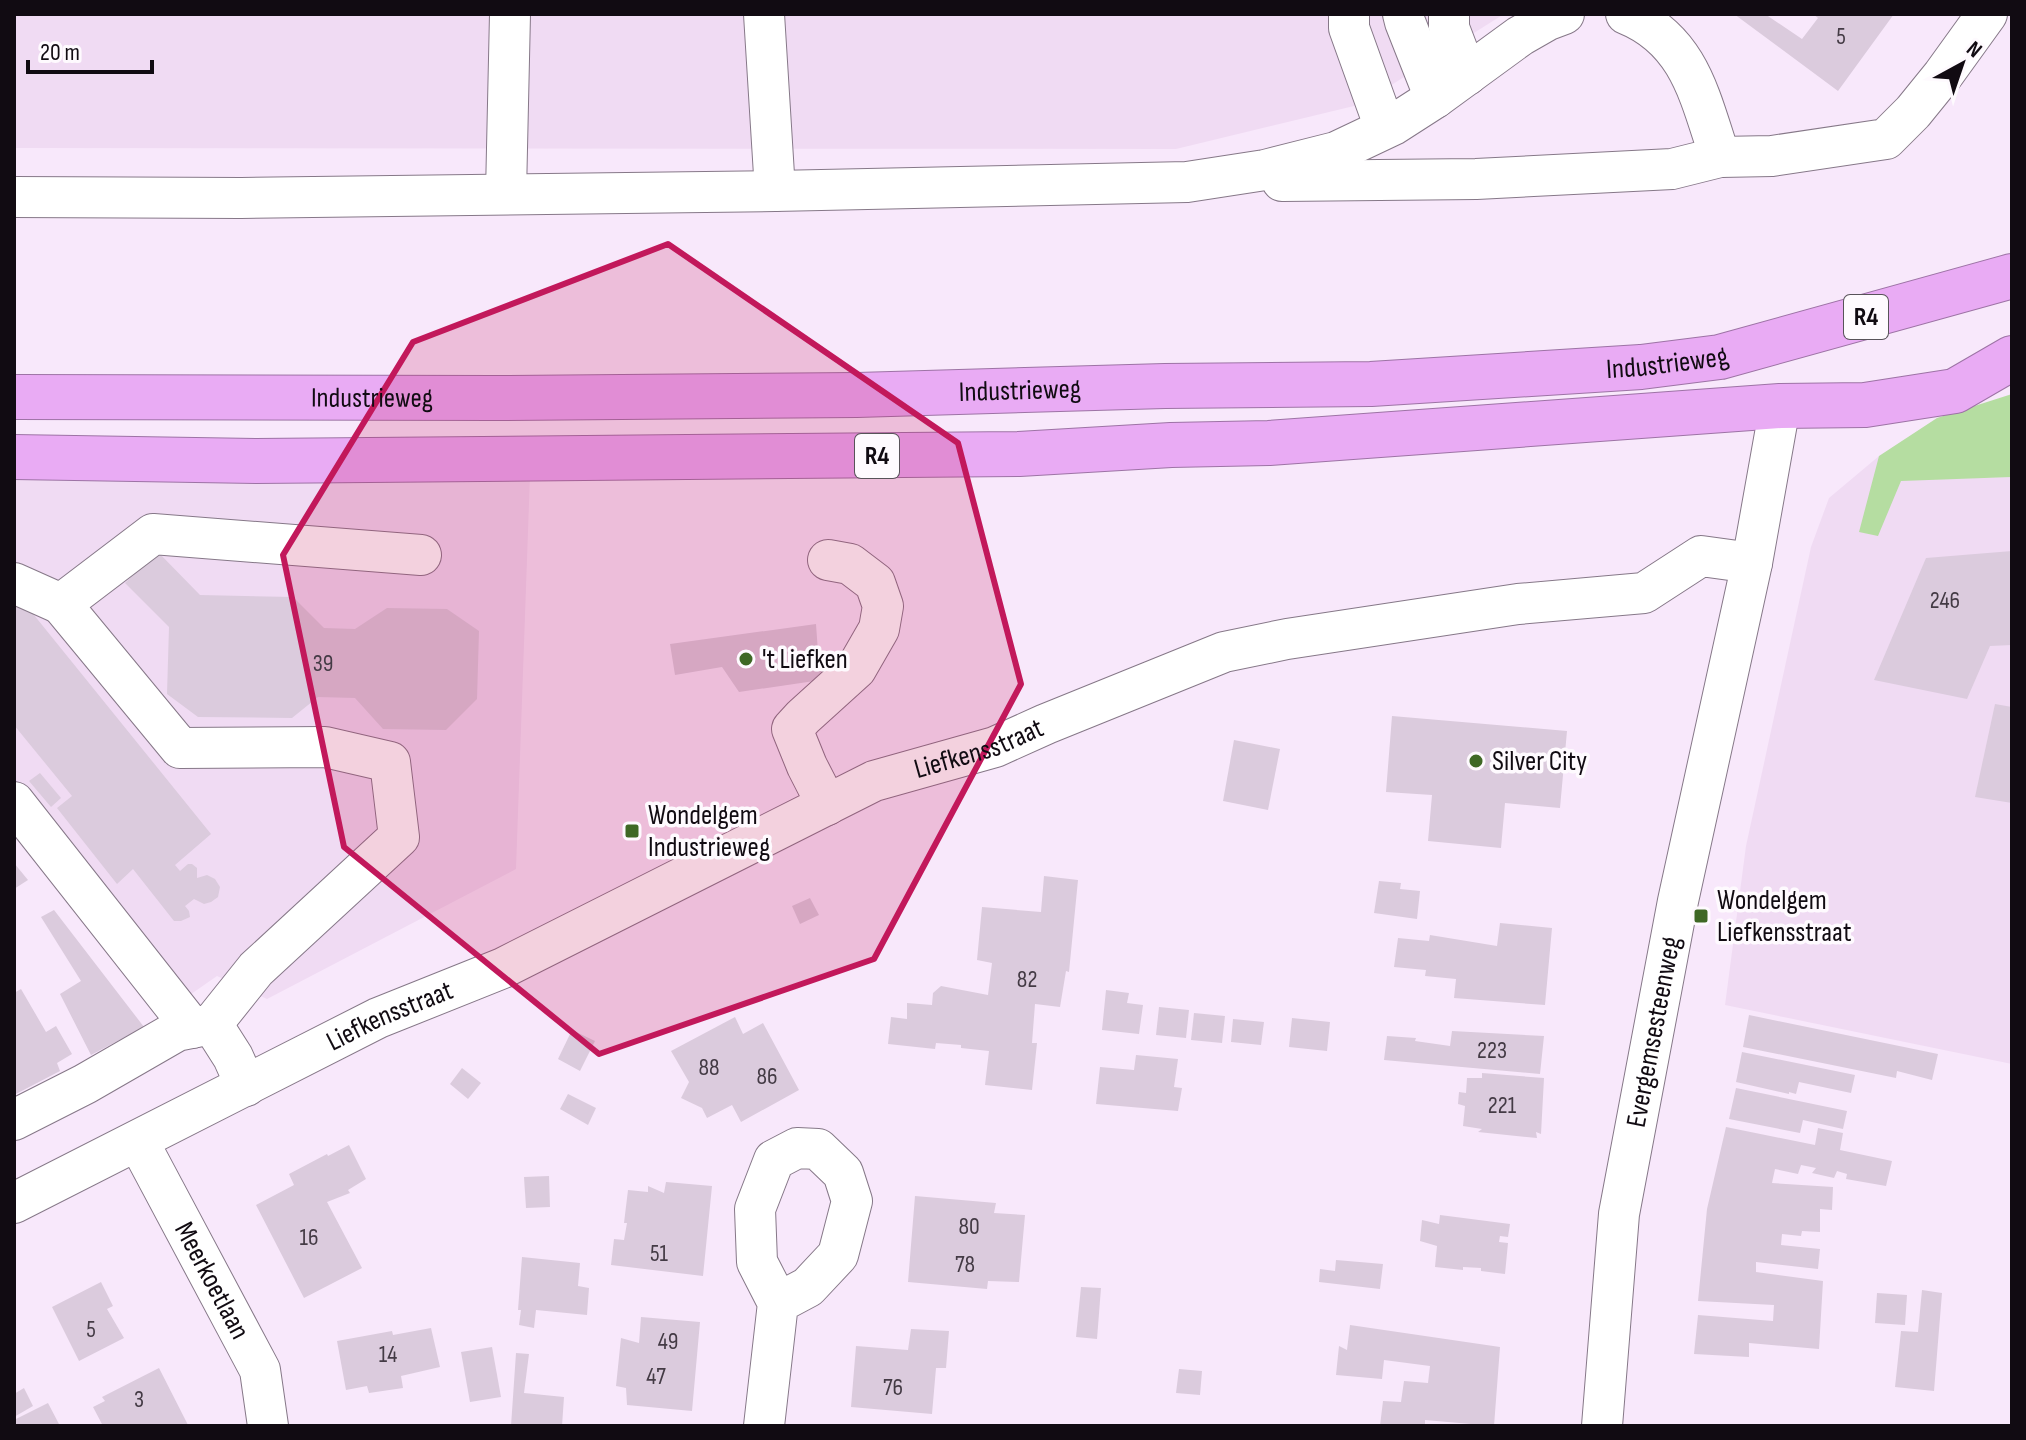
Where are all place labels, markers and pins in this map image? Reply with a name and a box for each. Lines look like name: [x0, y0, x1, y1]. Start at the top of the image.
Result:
place label: 't Liefken: [762, 643, 848, 676]
marker: 't Liefken: [737, 650, 755, 668]
place label: Silver City: [1492, 745, 1587, 778]
marker: Silver City: [1467, 752, 1485, 770]
place label: Wondelgem Industrieweg: [648, 799, 770, 864]
marker: Wondelgem Industrieweg: [623, 822, 641, 840]
place label: Wondelgem Liefkensstraat: [1717, 884, 1851, 949]
marker: Wondelgem Liefkensstraat: [1692, 907, 1710, 925]

